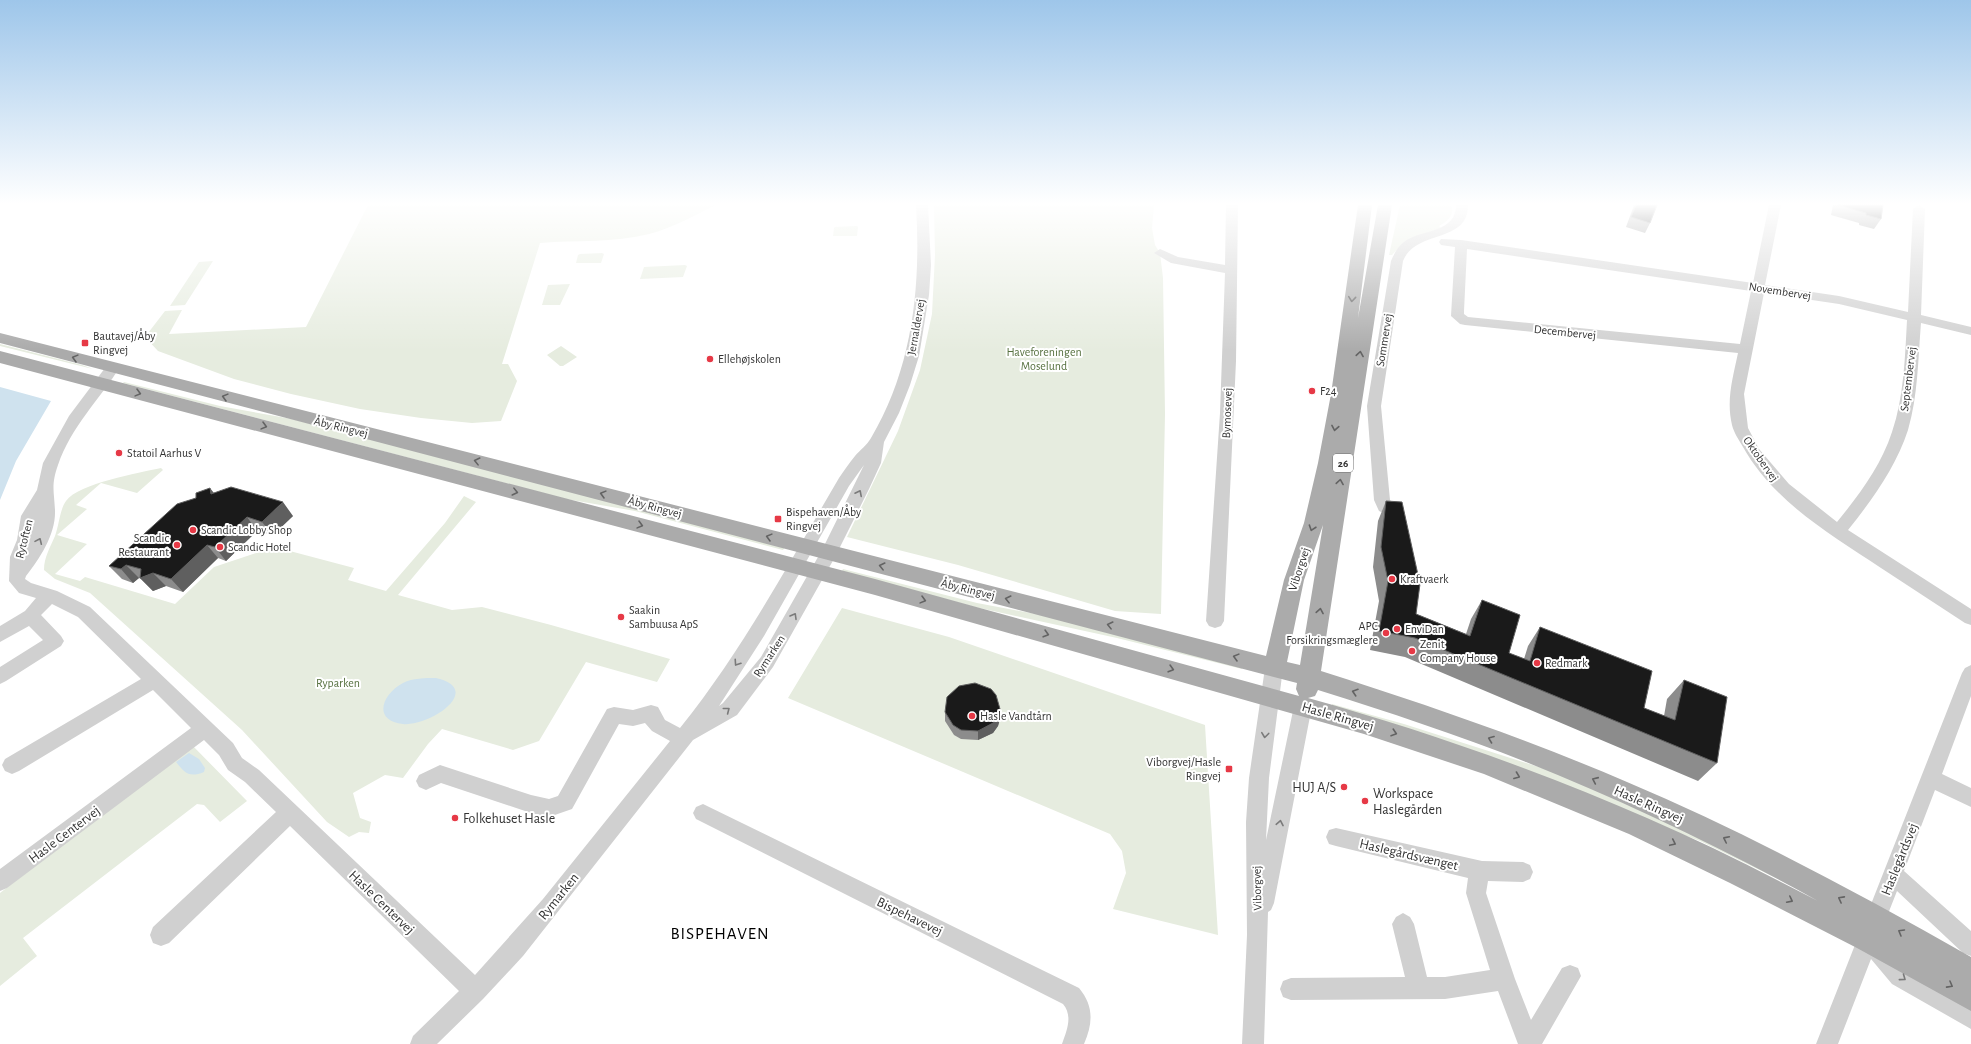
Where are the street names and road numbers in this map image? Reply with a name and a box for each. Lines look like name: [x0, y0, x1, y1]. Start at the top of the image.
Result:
street label: Novembervej: [1748, 280, 1812, 303]
street label: Jernaldervej: [905, 298, 928, 356]
street label: Sommervej: [1374, 313, 1395, 367]
street label: Decembervej: [1533, 323, 1597, 342]
street label: Septembervej: [1898, 346, 1919, 412]
street label: Bymosevej: [1220, 387, 1235, 439]
street label: Åby Ringvej: [312, 413, 370, 440]
street label: Oktobervej: [1740, 434, 1781, 484]
road number: 26: [1333, 454, 1353, 472]
street label: Åby Ringvej: [626, 492, 684, 521]
street label: Rytoften: [13, 518, 36, 560]
street label: Viborgvej: [1286, 546, 1313, 593]
street label: Åby Ringvej: [939, 575, 997, 602]
street label: Rymarken: [751, 633, 788, 680]
street label: Hasle Ringvej: [1300, 700, 1375, 734]
street label: Hasle Ringvej: [1612, 783, 1685, 826]
street label: Hasle Centervej: [26, 804, 103, 866]
street label: Haslegårdsvej: [1879, 821, 1921, 897]
street label: Haslegårdsvænget: [1358, 837, 1460, 873]
street label: Viborgvej: [1251, 865, 1264, 911]
street label: Hasle Centervej: [346, 868, 417, 937]
street label: Rymarken: [536, 871, 582, 923]
street label: Bispehavevej: [874, 895, 945, 939]

